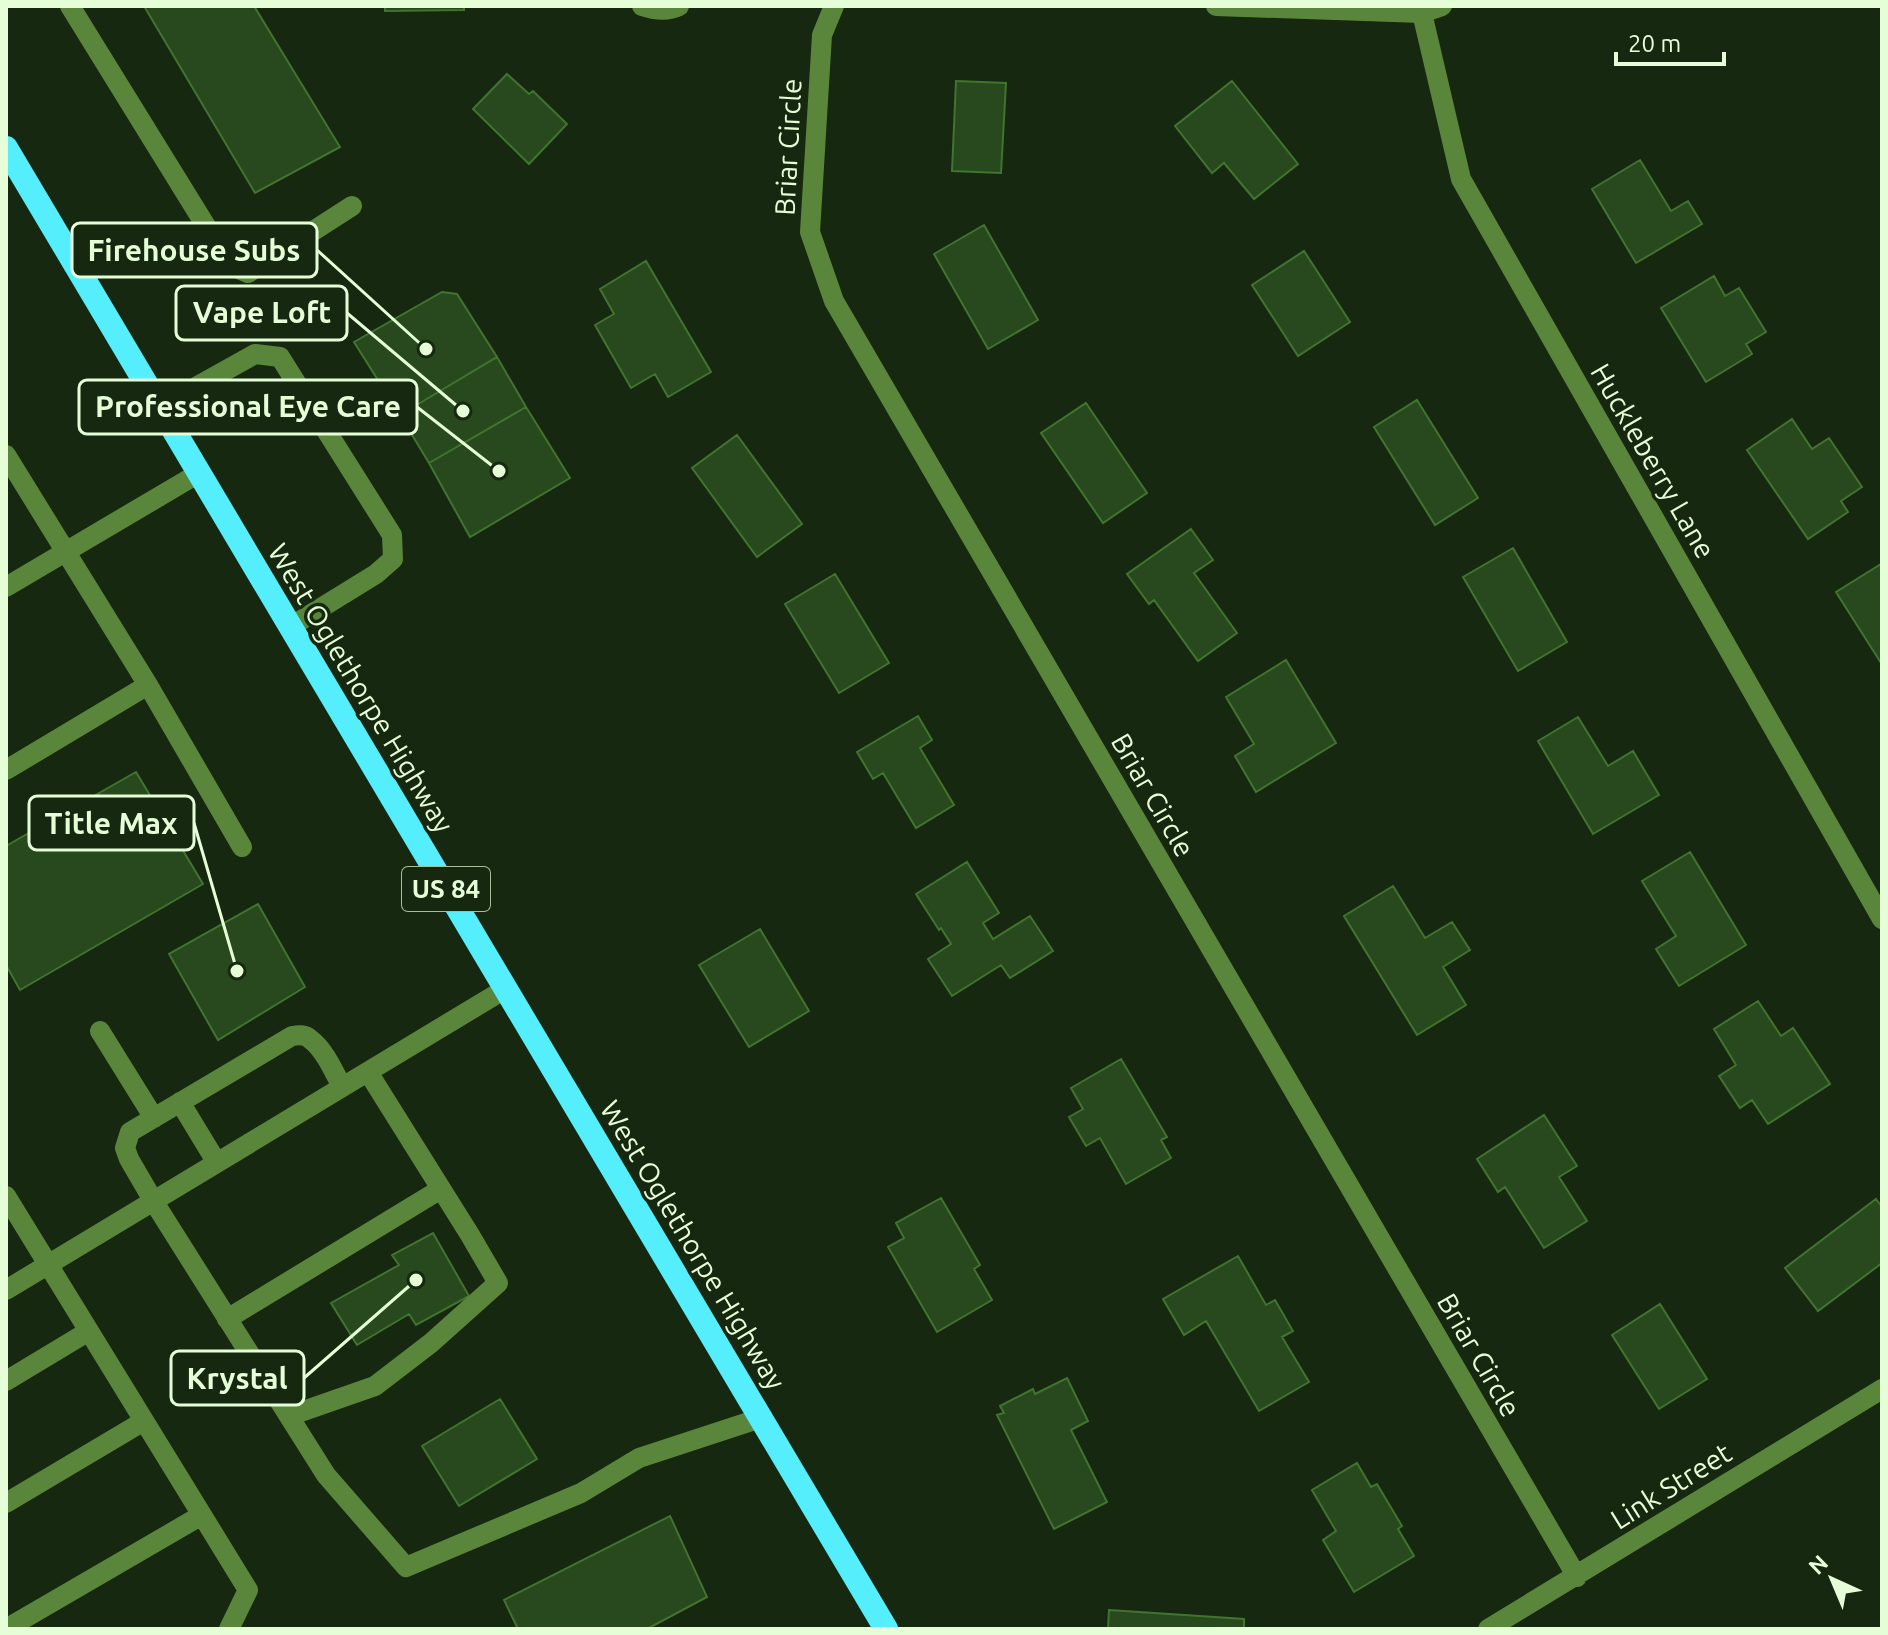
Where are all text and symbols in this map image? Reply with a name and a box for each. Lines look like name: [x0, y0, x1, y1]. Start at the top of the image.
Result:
scale bar: [1616, 16, 1724, 66]
text: 20 m: [1628, 30, 1681, 57]
street label: Briar Circle: [768, 78, 807, 216]
callout: Firehouse Subs: [72, 223, 317, 277]
text: Firehouse Subs: [87, 233, 301, 267]
callout: Vape Loft: [176, 286, 347, 340]
text: Vape Loft: [193, 295, 331, 329]
street label: Huckleberry Lane: [1585, 358, 1722, 563]
callout: Professional Eye Care: [79, 380, 417, 434]
text: Professional Eye Care: [95, 389, 401, 423]
street label: West Oglethorpe Highway: [263, 538, 460, 838]
street label: Briar Circle: [1106, 728, 1201, 862]
callout: Title Max: [29, 796, 194, 850]
text: Title Max: [45, 806, 177, 840]
road number: US 84: [402, 867, 490, 911]
street label: West Oglethorpe Highway: [595, 1095, 792, 1395]
street label: Briar Circle: [1432, 1288, 1527, 1422]
callout: Krystal: [171, 1351, 304, 1405]
text: Krystal: [186, 1361, 288, 1395]
street label: Link Street: [1605, 1436, 1737, 1535]
north arrow: [1792, 1539, 1872, 1619]
text: N: [1803, 1550, 1832, 1579]

